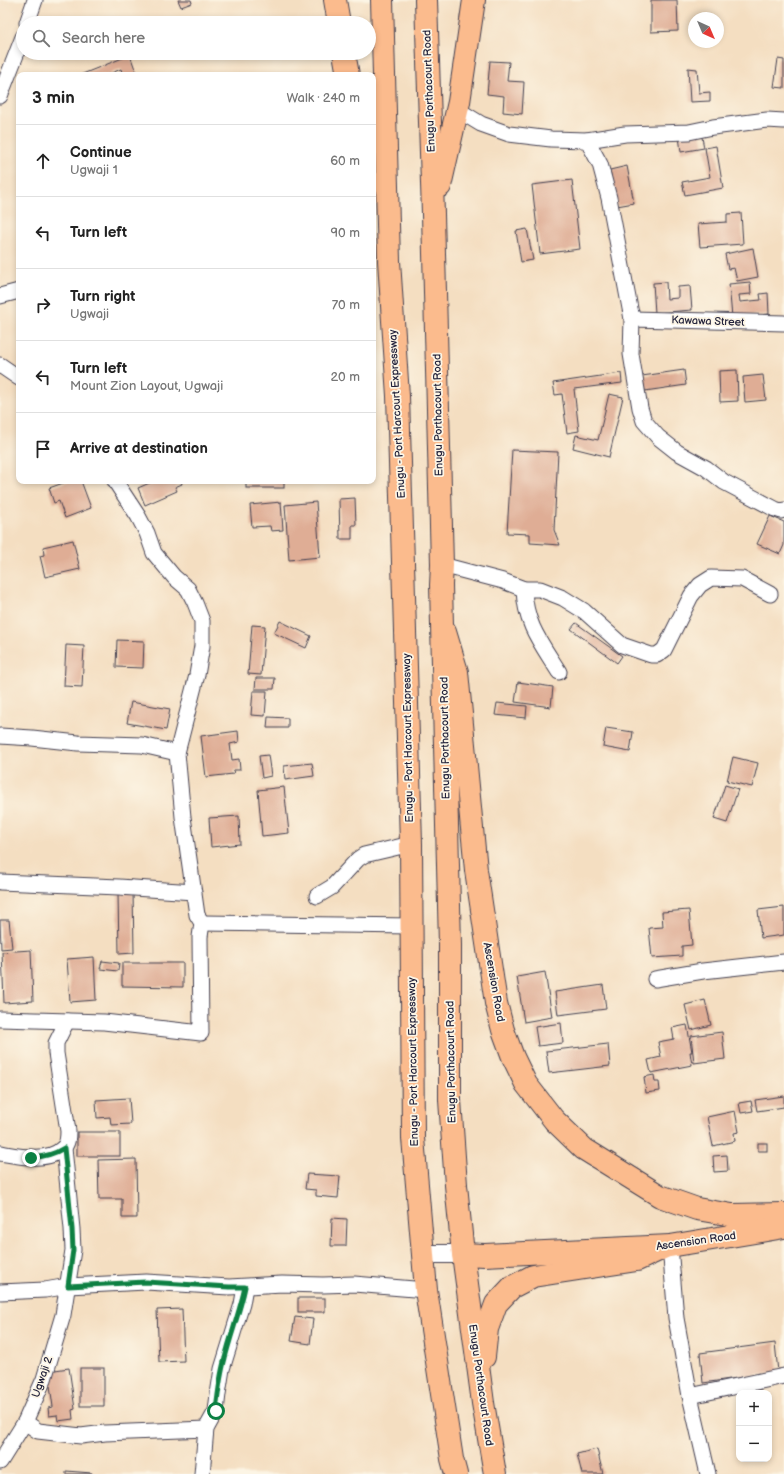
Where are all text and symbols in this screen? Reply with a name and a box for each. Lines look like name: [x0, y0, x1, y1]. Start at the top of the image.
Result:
north arrow: [688, 12, 724, 48]
search box: [16, 16, 376, 60]
icon: search: [30, 27, 52, 49]
text: Search here: [62, 29, 145, 48]
street label: Enugu Porthacourt Road: [420, 29, 438, 153]
text: 3 min: [32, 88, 75, 108]
text: Walk · 240 m: [286, 90, 360, 106]
text: Continue: [70, 143, 132, 162]
icon: ahead: [32, 150, 54, 172]
text: 60 m: [330, 153, 360, 169]
text: Ugwaji 1: [70, 162, 118, 178]
icon: left: [32, 222, 54, 244]
text: Turn left: [70, 223, 127, 242]
text: 90 m: [331, 225, 360, 241]
text: Turn right: [70, 287, 135, 306]
icon: right: [32, 294, 54, 316]
text: 70 m: [332, 297, 360, 313]
text: Ugwaji: [70, 306, 109, 322]
street label: Kawawa Street: [671, 313, 745, 329]
street label: Enugu - Port Harcourt Expressway: [386, 329, 408, 499]
street label: Enugu Porthacourt Road: [430, 354, 446, 476]
text: Turn left: [70, 359, 127, 378]
icon: left: [32, 366, 54, 388]
text: 20 m: [330, 369, 360, 385]
text: Mount Zion Layout, Ugwaji: [70, 378, 223, 394]
icon: arrive: [32, 438, 54, 460]
text: Arrive at destination: [70, 439, 208, 458]
street label: Enugu - Port Harcourt Expressway: [400, 653, 416, 823]
street label: Enugu Porthacourt Road: [437, 677, 453, 799]
street label: Ascension Road: [481, 941, 507, 1023]
street label: Enugu - Port Harcourt Expressway: [405, 977, 421, 1147]
street label: Enugu Porthacourt Road: [443, 1001, 459, 1123]
route end: [22, 1149, 40, 1167]
street label: Ascension Road: [655, 1229, 737, 1253]
street label: Enugu Porthacourt Road: [466, 1323, 496, 1447]
street label: Ugwaji 2: [29, 1354, 55, 1399]
map controls: [736, 1390, 772, 1462]
button: +: [736, 1390, 772, 1426]
route start: [207, 1402, 225, 1420]
button: −: [736, 1426, 772, 1462]

